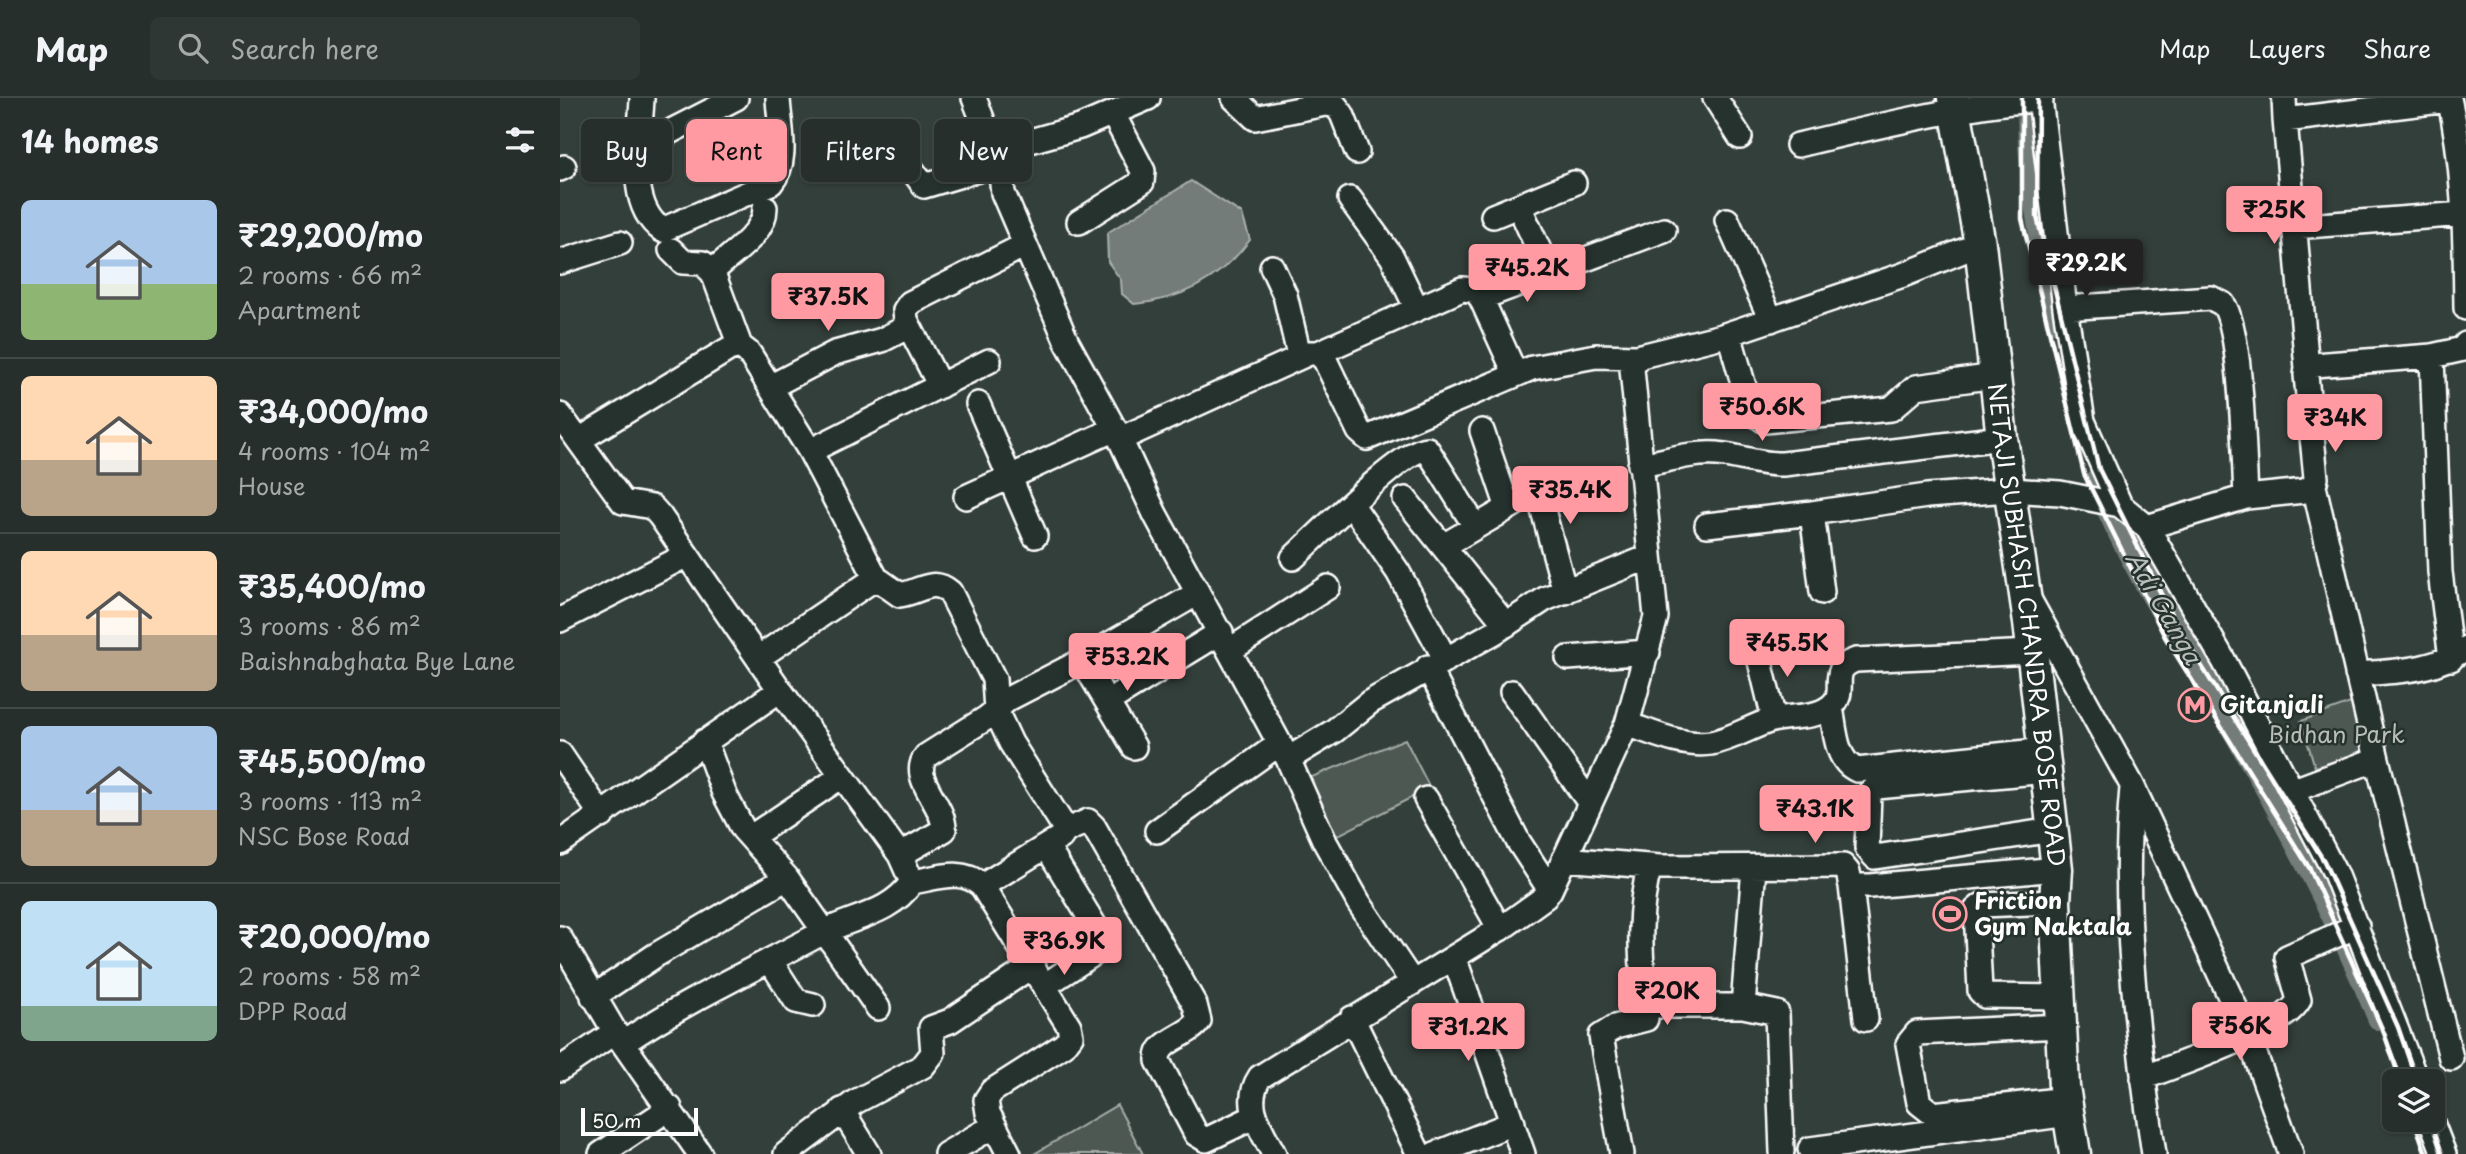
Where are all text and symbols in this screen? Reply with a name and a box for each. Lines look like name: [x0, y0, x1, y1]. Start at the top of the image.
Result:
search box: [150, 17, 640, 80]
text: Map: [35, 23, 108, 73]
icon: search: [174, 29, 212, 67]
text: Search here: [230, 29, 379, 68]
text: Map: [2159, 30, 2210, 66]
text: Layers: [2248, 30, 2325, 66]
text: Share: [2363, 30, 2431, 66]
text: 14 homes: [21, 118, 159, 163]
chip: Buy: [581, 119, 672, 182]
chip: Rent: [686, 119, 787, 182]
chip: Filters: [801, 119, 920, 182]
chip: New: [934, 119, 1032, 182]
icon: filters: [501, 121, 539, 159]
pin: ₹25K: [2233, 186, 2315, 246]
text: ₹25K: [2242, 191, 2306, 226]
text: ₹29,200/mo: [238, 212, 423, 257]
icon: home: [77, 228, 161, 312]
pin: ₹29.2K: [2029, 240, 2143, 299]
pin: ₹45.2K: [1470, 244, 1584, 304]
text: ₹29.2K: [2045, 244, 2127, 279]
text: ₹45.2K: [1485, 249, 1569, 284]
text: 2 rooms · 66 m²: [238, 257, 422, 292]
pin: ₹37.5K: [771, 274, 885, 333]
text: ₹37.5K: [787, 278, 869, 313]
text: Apartment: [238, 292, 361, 327]
street label: NETAJI SUBHASH CHANDRA BOSE ROAD: [1980, 381, 2076, 868]
pin: ₹50.6K: [1705, 384, 1819, 443]
text: ₹34,000/mo: [238, 388, 428, 433]
text: ₹50.6K: [1719, 388, 1805, 423]
pin: ₹34K: [2294, 394, 2376, 454]
text: ₹34K: [2303, 399, 2367, 434]
icon: home: [77, 404, 161, 488]
text: 4 rooms · 104 m²: [238, 433, 431, 468]
pin: ₹35.4K: [1513, 466, 1627, 526]
text: House: [238, 468, 305, 503]
text: ₹35.4K: [1528, 471, 1612, 506]
water label: Adi Ganga: [2118, 544, 2212, 671]
text: ₹35,400/mo: [238, 563, 426, 608]
icon: home: [77, 579, 161, 663]
text: 3 rooms · 86 m²: [238, 608, 421, 643]
pin: ₹45.5K: [1730, 620, 1844, 679]
text: ₹45.5K: [1745, 624, 1829, 659]
pin: ₹53.2K: [1070, 634, 1184, 693]
text: ₹53.2K: [1085, 638, 1169, 673]
text: Baishnabghata Bye Lane: [238, 643, 515, 678]
metro station icon: Gitanjali: [2176, 686, 2214, 724]
place label: Gitanjali: [2220, 686, 2324, 721]
park label: Bidhan Park: [2267, 716, 2405, 751]
text: ₹45,500/mo: [238, 738, 426, 783]
icon: home: [77, 754, 161, 838]
text: 3 rooms · 113 m²: [238, 783, 422, 818]
pin: ₹43.1K: [1758, 786, 1872, 845]
text: ₹43.1K: [1776, 790, 1854, 825]
text: NSC Bose Road: [238, 818, 410, 853]
place label: Friction Gym Naktala: [1974, 882, 2132, 943]
sports icon: Friction Gym Naktala: [1931, 895, 1969, 933]
text: ₹20,000/mo: [238, 913, 430, 958]
pin: ₹36.9K: [1007, 918, 1121, 977]
text: ₹36.9K: [1023, 922, 1105, 957]
icon: home: [77, 929, 161, 1013]
text: 2 rooms · 58 m²: [238, 958, 421, 993]
pin: ₹20K: [1626, 968, 1708, 1027]
text: ₹20K: [1634, 972, 1700, 1007]
text: DPP Road: [238, 993, 348, 1028]
pin: ₹56K: [2199, 1002, 2281, 1062]
pin: ₹31.2K: [1411, 1004, 1525, 1063]
text: ₹56K: [2208, 1007, 2272, 1042]
text: ₹31.2K: [1428, 1008, 1508, 1043]
map controls: [2382, 1069, 2445, 1132]
button: layers: [2382, 1069, 2445, 1132]
scale bar: [581, 1105, 698, 1137]
text: 50 m: [592, 1106, 641, 1134]

